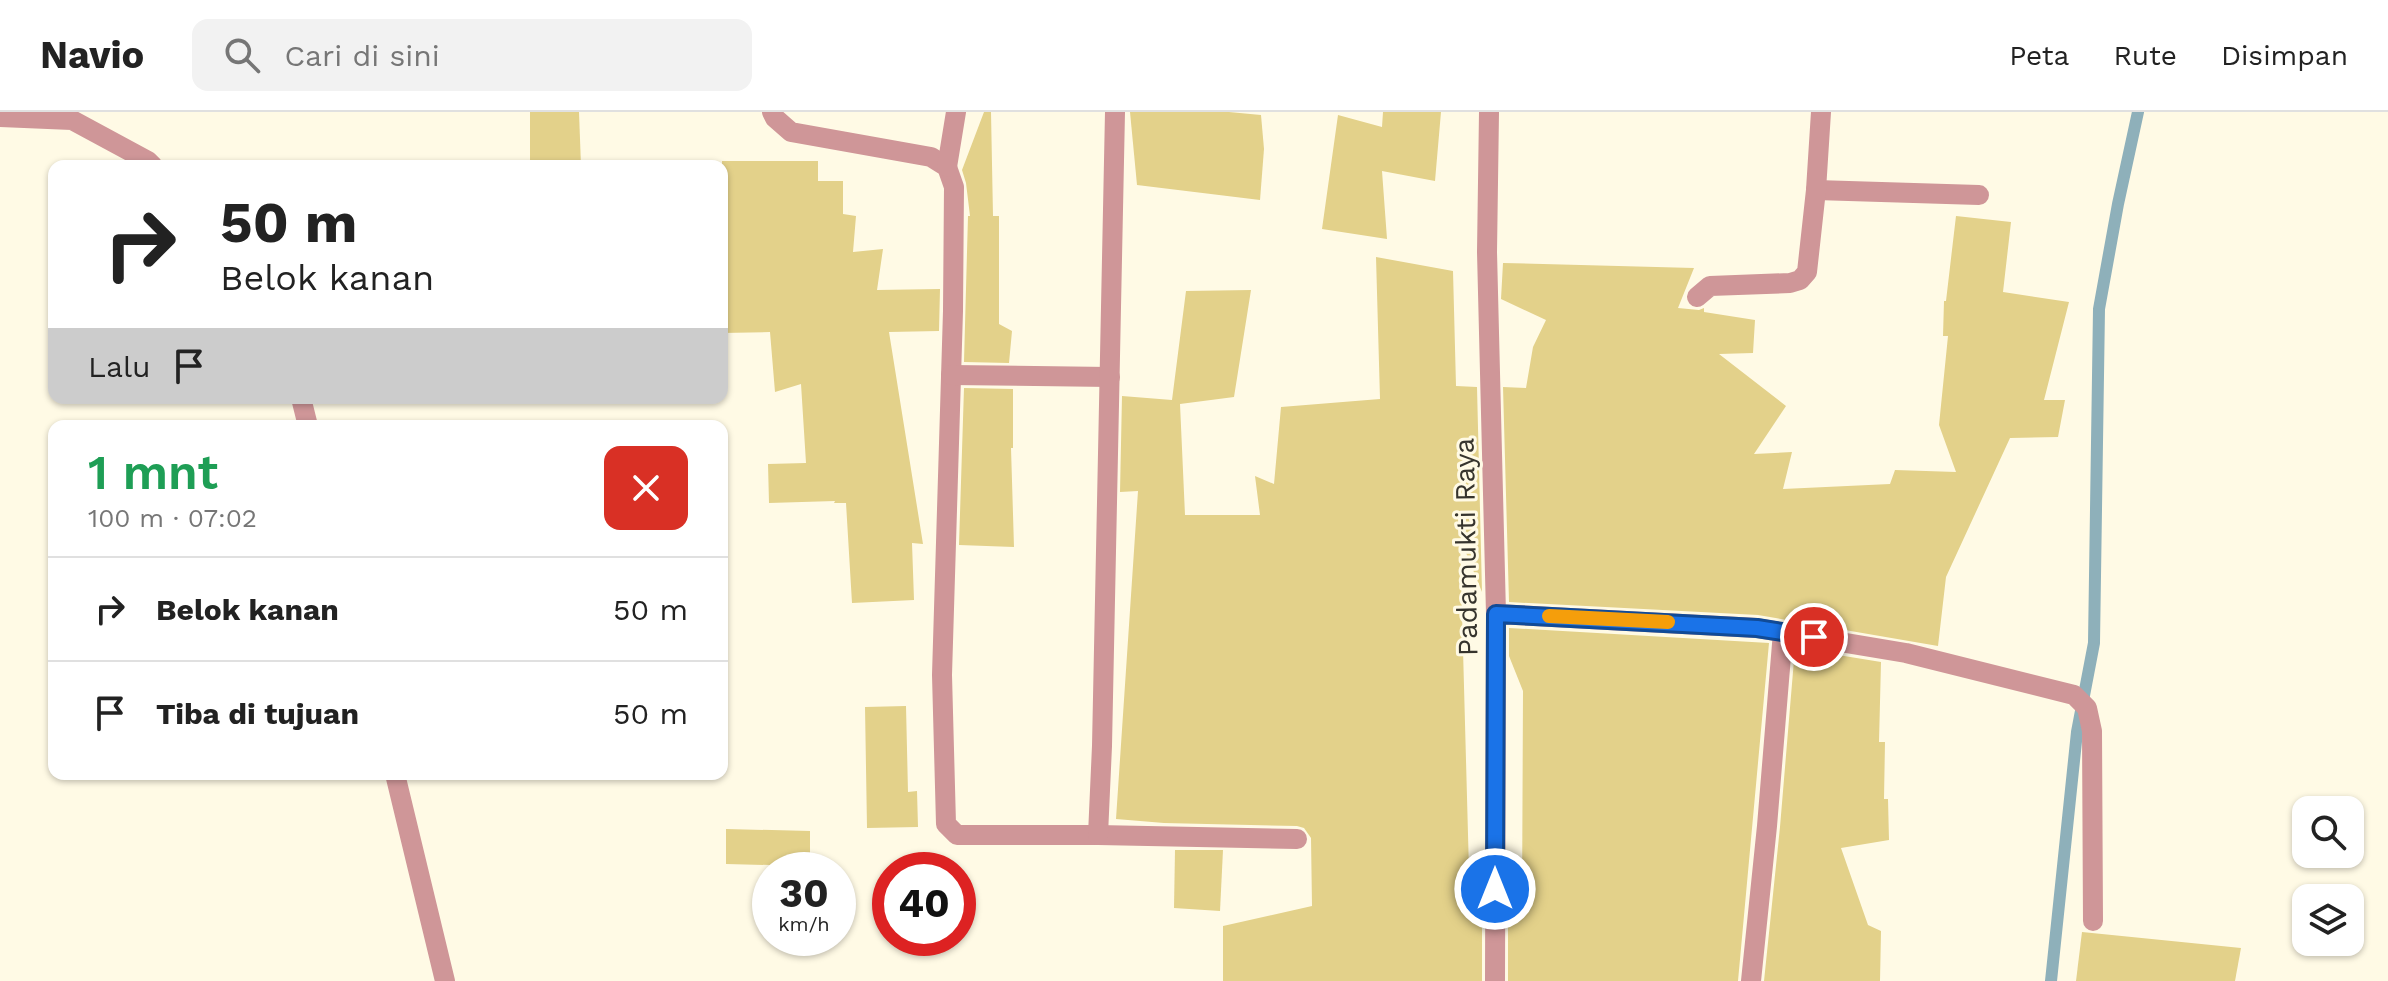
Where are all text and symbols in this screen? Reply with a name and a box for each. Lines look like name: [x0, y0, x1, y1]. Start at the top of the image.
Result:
search box: [192, 19, 752, 91]
text: Navio: [40, 33, 144, 77]
icon: search: [220, 33, 264, 77]
text: Cari di sini: [284, 38, 440, 73]
text: Peta: [2009, 39, 2069, 72]
text: Rute: [2113, 39, 2177, 72]
text: Disimpan: [2221, 39, 2348, 72]
text: 50 m: [220, 190, 357, 256]
icon: right: [88, 192, 192, 296]
text: Belok kanan: [220, 257, 434, 299]
icon: arrive: [167, 344, 211, 388]
text: Lalu: [88, 349, 151, 384]
street label: Padamukti Raya: [1448, 437, 1484, 657]
text: 1 mnt: [88, 444, 218, 501]
button: close: [604, 446, 688, 530]
text: 100 m · 07:02: [88, 503, 257, 533]
icon: right: [88, 587, 132, 631]
text: Belok kanan: [156, 592, 339, 627]
text: 50 m: [613, 592, 688, 627]
pin: [1780, 603, 1848, 671]
icon: arrive: [1792, 615, 1836, 659]
icon: arrive: [88, 691, 132, 735]
text: Tiba di tujuan: [156, 696, 359, 731]
text: 50 m: [613, 696, 688, 731]
map controls: [2292, 796, 2364, 956]
button: search: [2292, 796, 2364, 868]
position arrow: [1453, 847, 1537, 931]
speed limit sign: 40: [872, 852, 976, 956]
text: 30: [779, 870, 829, 917]
button: layers: [2292, 884, 2364, 956]
text: km/h: [778, 912, 830, 936]

